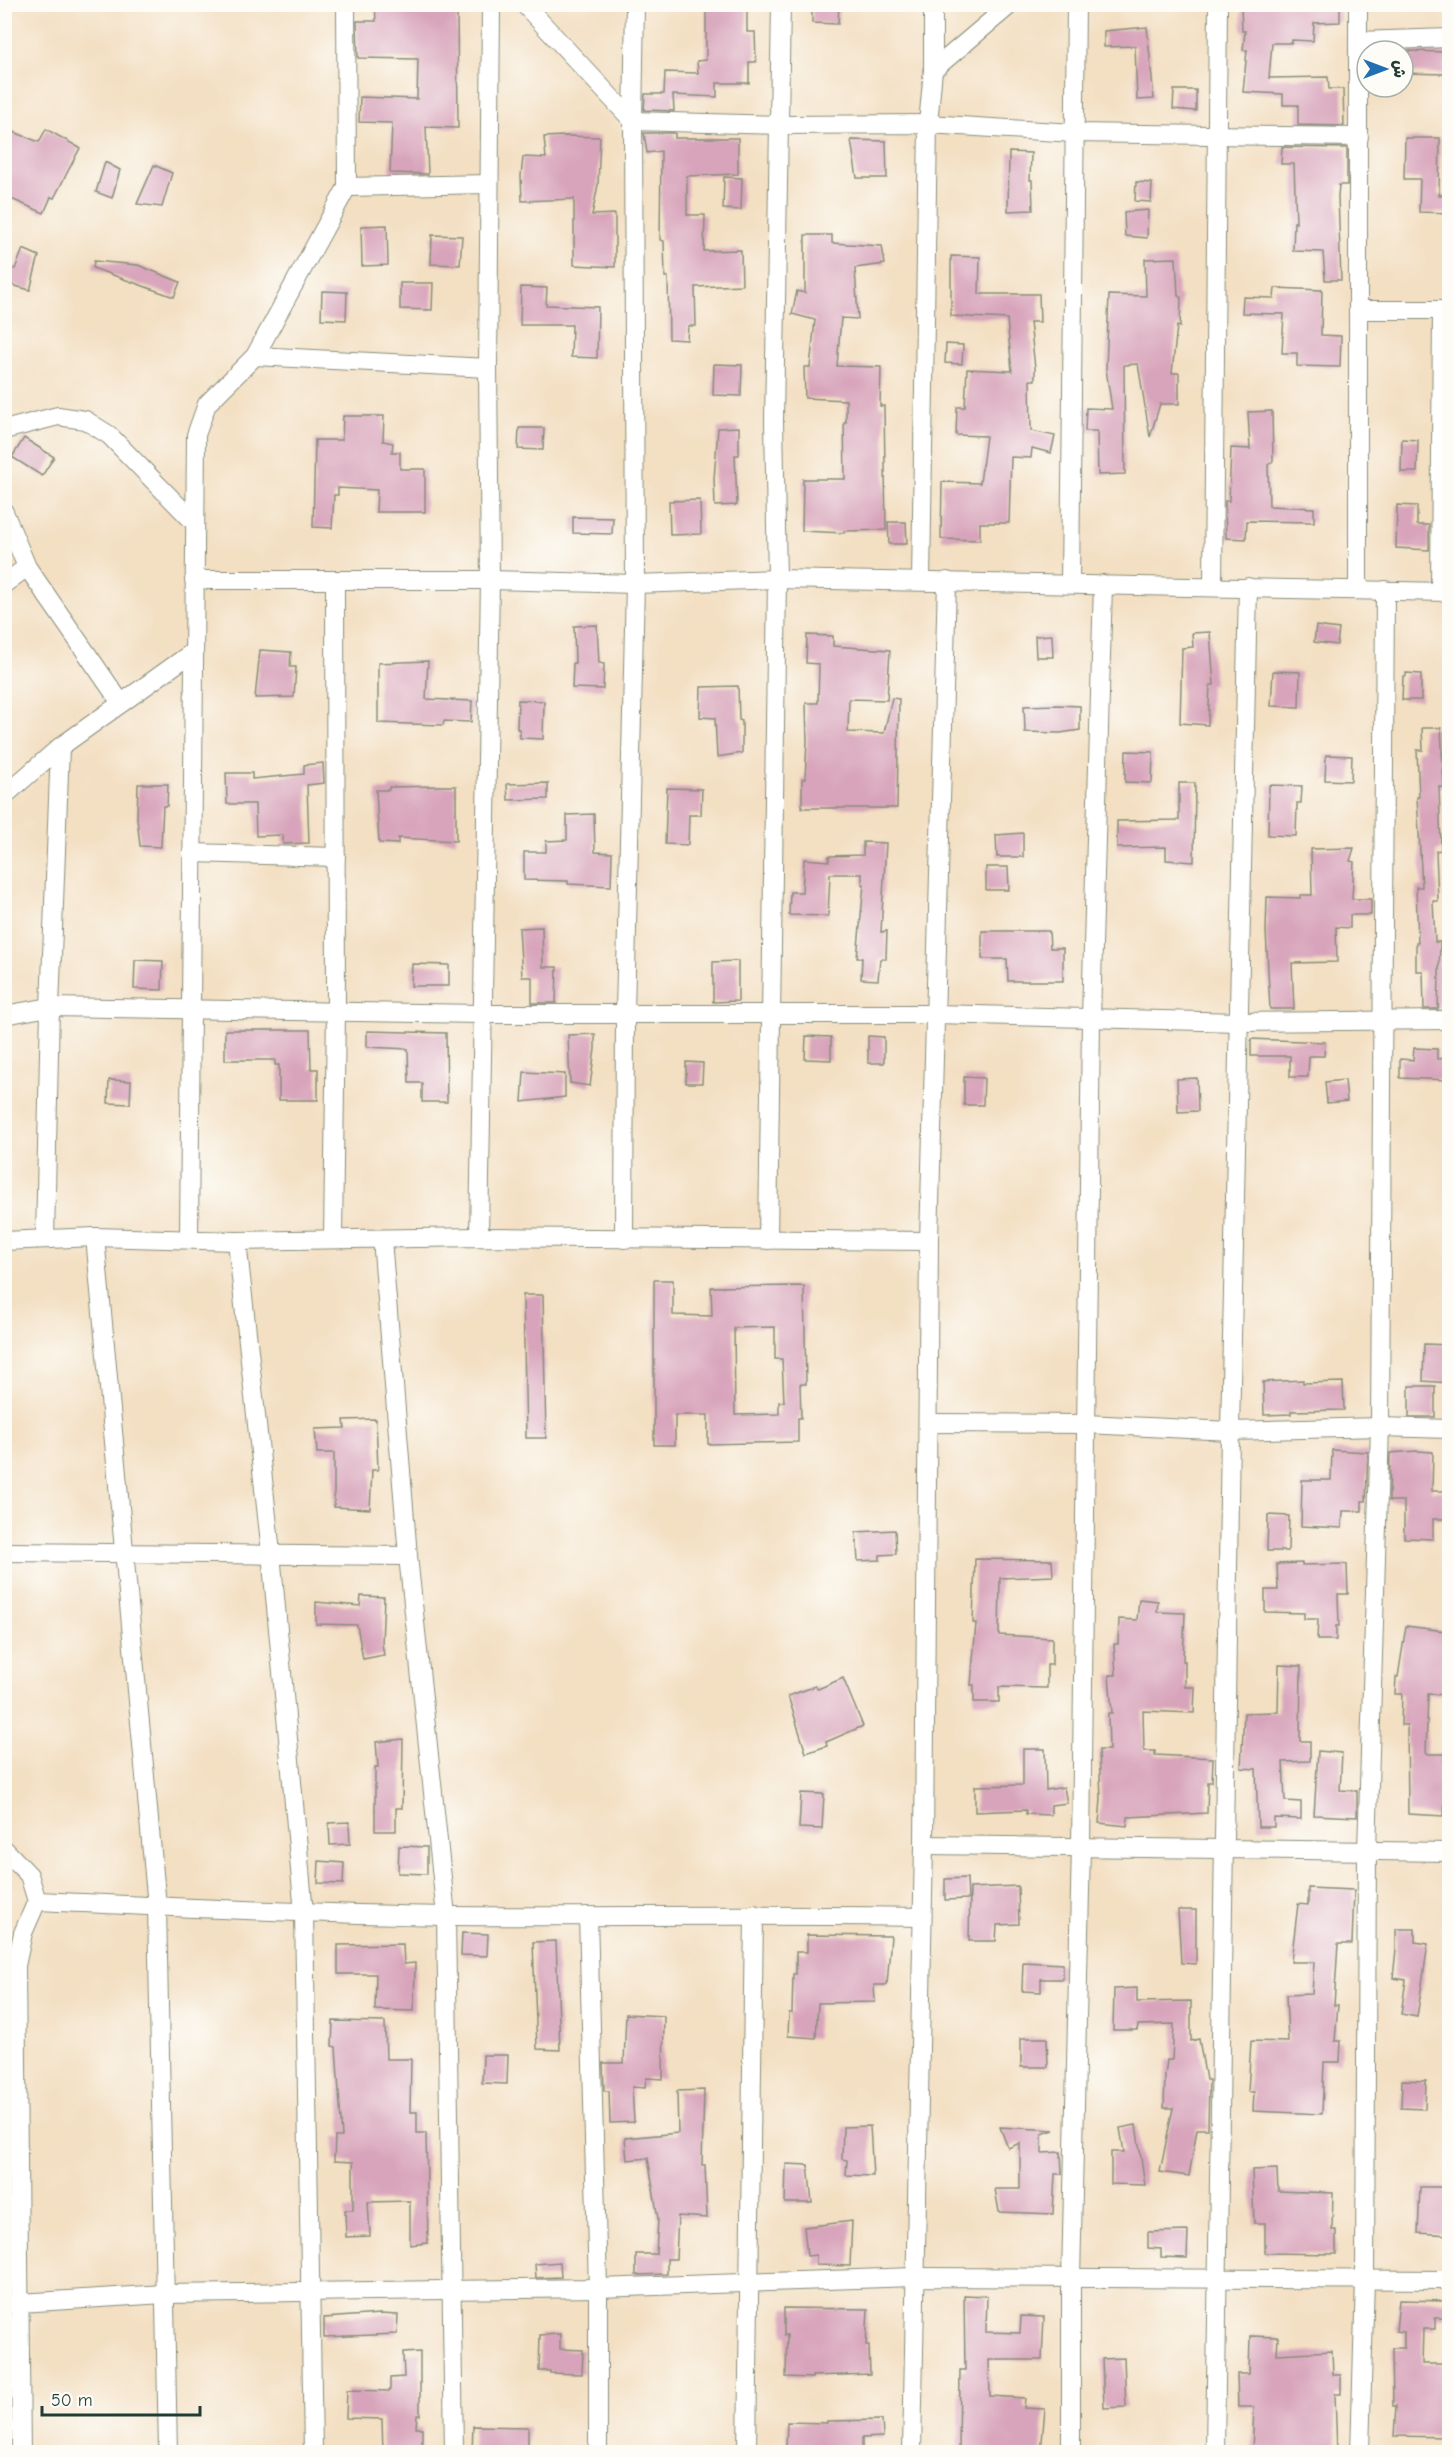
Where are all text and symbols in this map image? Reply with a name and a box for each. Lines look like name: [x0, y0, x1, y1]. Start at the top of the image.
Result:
north arrow: [1355, 39, 1415, 99]
text: ش: [1390, 60, 1408, 78]
scale bar: [42, 2379, 200, 2417]
text: 50 m: [51, 2390, 93, 2411]

